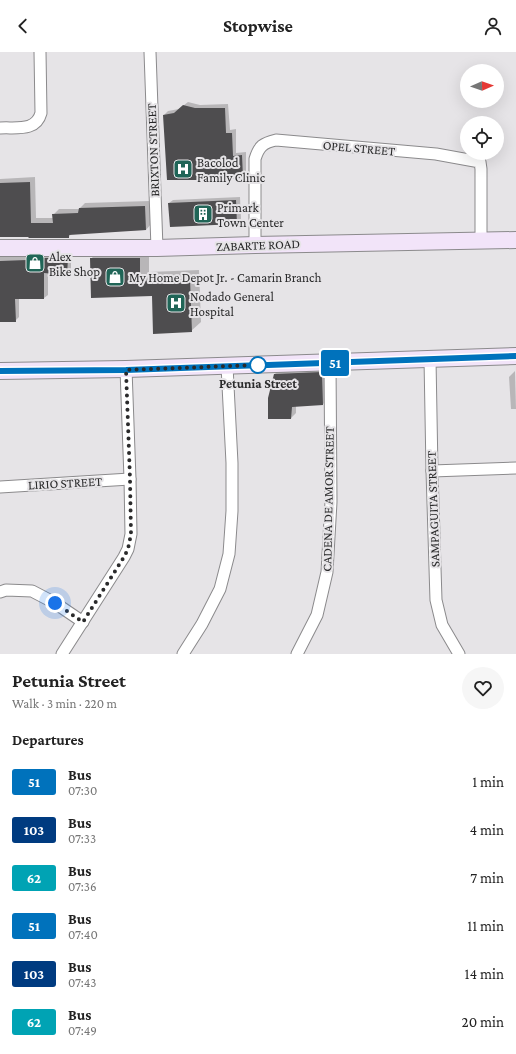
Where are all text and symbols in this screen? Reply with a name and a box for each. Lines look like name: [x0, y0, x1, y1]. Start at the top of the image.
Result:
icon: back: [12, 15, 34, 37]
icon: person: [482, 15, 504, 37]
text: Stopwise: [223, 16, 293, 36]
north arrow: [460, 64, 504, 108]
map controls: [460, 64, 504, 160]
street label: BRIXTON STREET: [144, 103, 162, 197]
button: locate: [460, 116, 504, 160]
street label: OPEL STREET: [322, 137, 396, 159]
place label: Bacolod Family Clinic: [197, 155, 266, 185]
hospital icon: Bacolod Family Clinic: [172, 158, 194, 180]
place label: Primark Town Center: [217, 200, 284, 230]
building icon: Primark Town Center: [192, 203, 214, 225]
street label: ZABARTE ROAD: [216, 236, 300, 254]
place label: Alex Bike Shop: [49, 249, 100, 279]
shop icon: Alex Bike Shop: [24, 252, 46, 274]
shop icon: My Home Depot Jr. - Camarin Branch: [104, 266, 126, 288]
place label: My Home Depot Jr. - Camarin Branch: [129, 270, 321, 285]
place label: Nodado General Hospital: [190, 289, 275, 319]
hospital icon: Nodado General Hospital: [165, 292, 187, 314]
line badge: 51: [317, 350, 353, 376]
text: 51: [329, 355, 341, 371]
marker: Petunia Street: [249, 356, 267, 374]
place label: Petunia Street: [219, 376, 297, 391]
street label: CADENA DE AMOR STREET: [319, 426, 337, 572]
street label: SAMPAGUITA STREET: [423, 451, 443, 567]
street label: LIRIO STREET: [28, 474, 102, 492]
your location: [45, 593, 65, 613]
button: heart: [462, 667, 504, 709]
text: Petunia Street: [12, 670, 126, 691]
text: Walk · 3 min · 220 m: [12, 696, 117, 711]
text: Departures: [12, 732, 84, 748]
text: Bus: [68, 767, 91, 783]
text: 51: [28, 774, 40, 790]
text: 1 min: [472, 774, 504, 790]
text: 07:30: [68, 783, 97, 798]
text: Bus: [68, 815, 91, 831]
text: 103: [24, 822, 44, 838]
text: 4 min: [469, 822, 504, 838]
text: 07:33: [68, 831, 96, 846]
text: Bus: [68, 863, 91, 879]
text: 62: [27, 870, 41, 886]
text: 7 min: [470, 870, 504, 886]
text: 07:36: [68, 879, 97, 894]
text: Bus: [68, 911, 91, 927]
text: 51: [28, 918, 40, 934]
text: 11 min: [467, 918, 504, 934]
text: 07:40: [68, 927, 98, 942]
text: Bus: [68, 959, 91, 975]
text: 103: [24, 966, 44, 982]
text: 14 min: [465, 966, 504, 982]
text: 07:43: [68, 975, 97, 990]
text: Bus: [68, 1007, 91, 1023]
text: 62: [27, 1014, 41, 1030]
text: 20 min: [462, 1014, 504, 1030]
text: 07:49: [68, 1023, 97, 1038]

